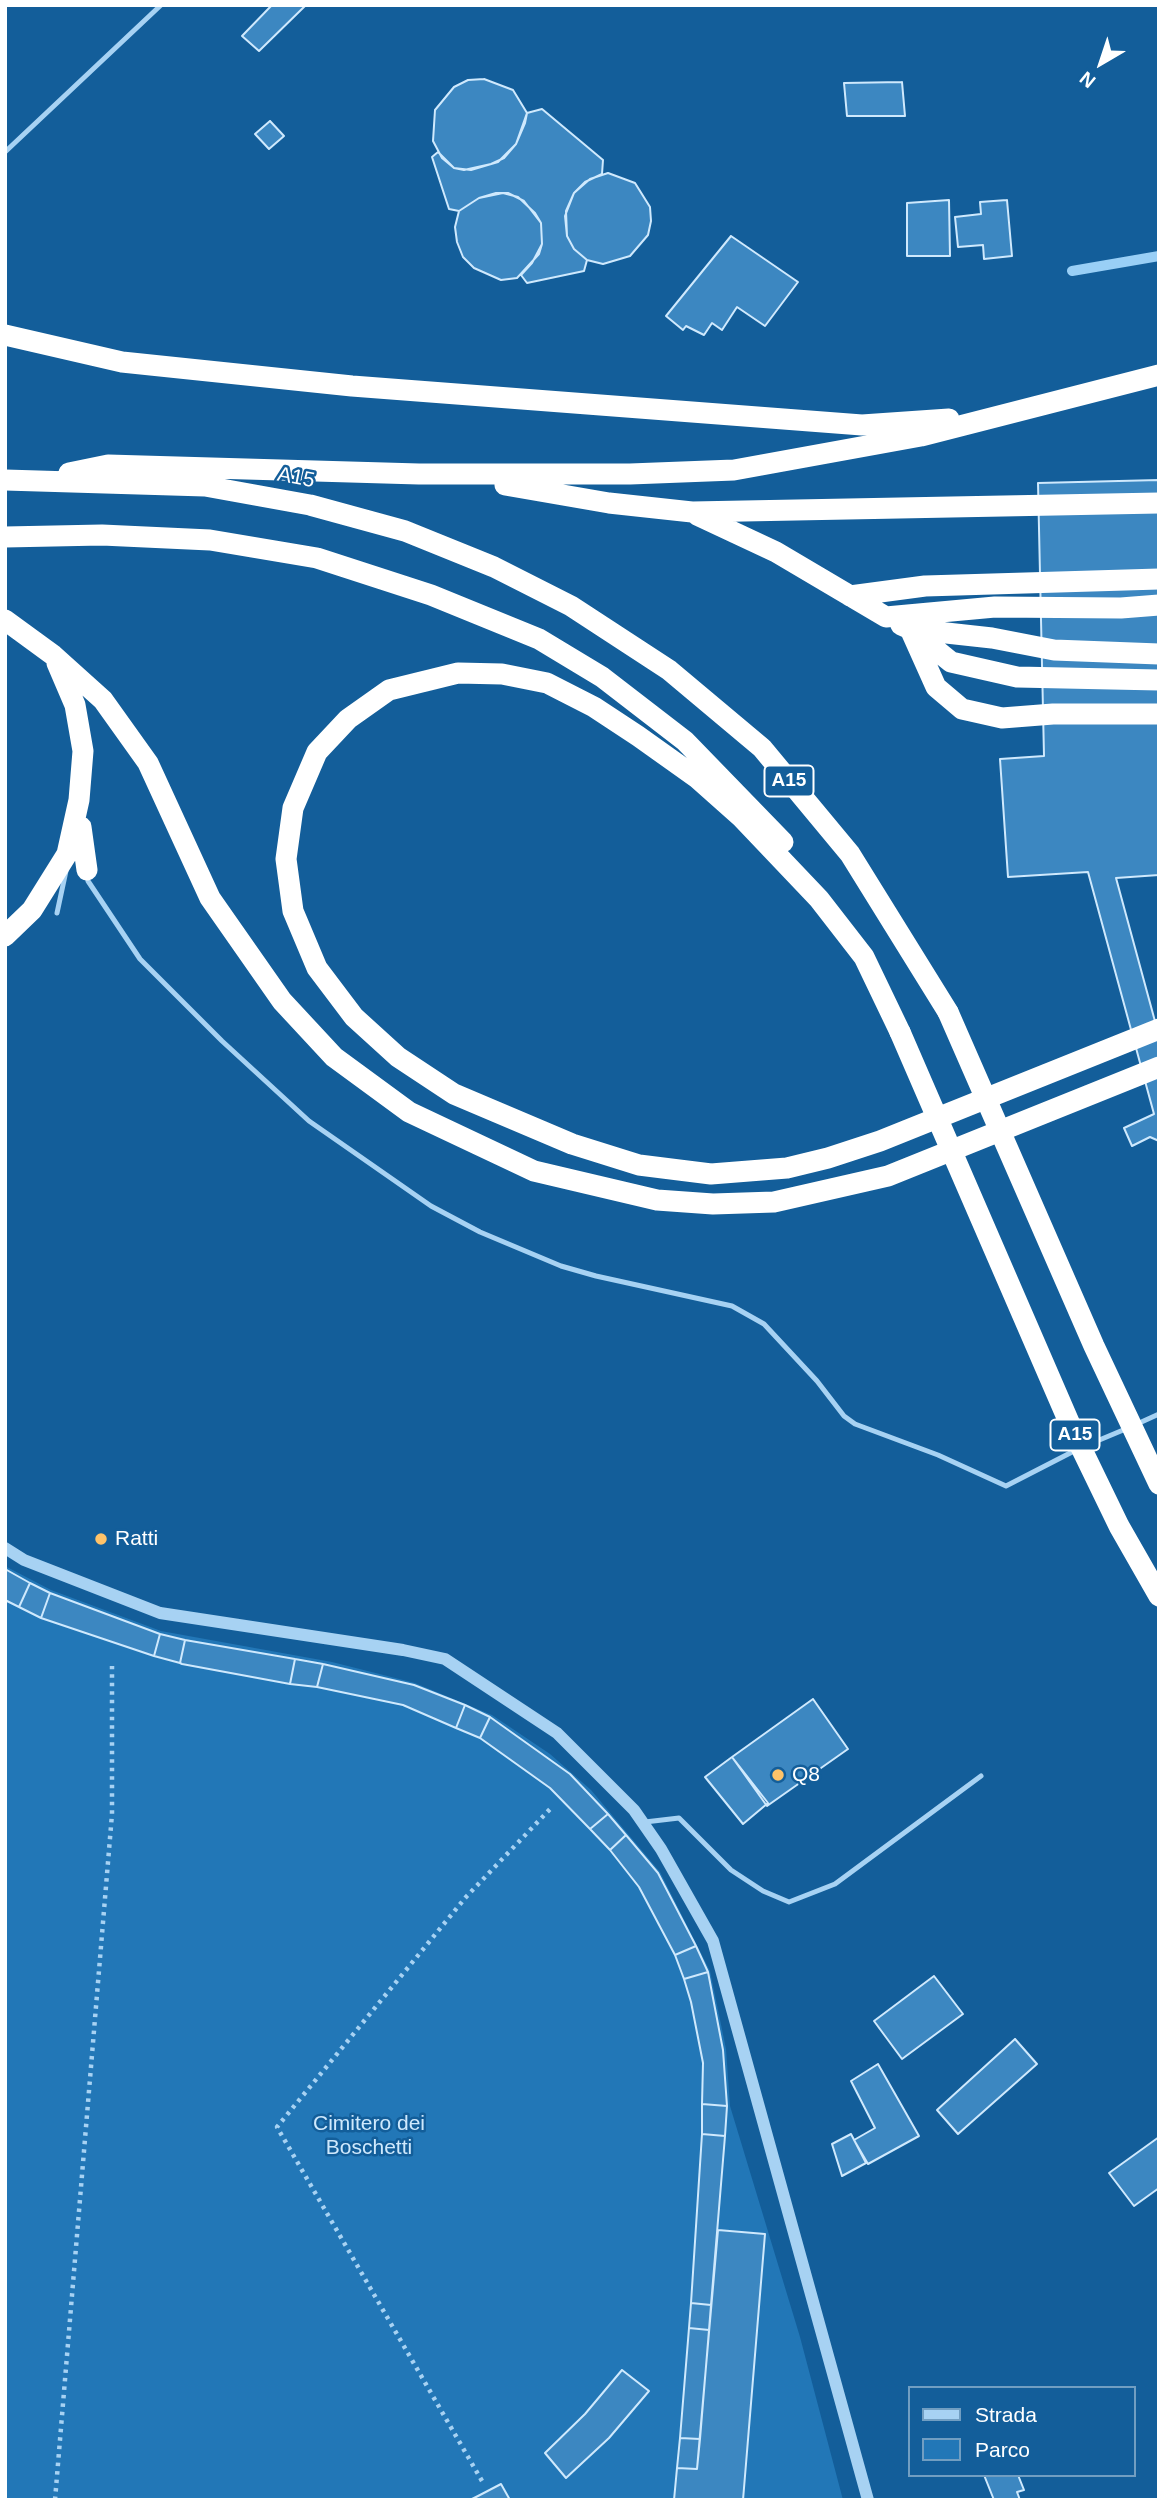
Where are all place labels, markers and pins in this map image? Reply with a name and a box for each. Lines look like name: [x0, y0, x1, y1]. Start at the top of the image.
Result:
place label: Ratti: [115, 1526, 158, 1552]
marker: Ratti: [93, 1531, 109, 1547]
place label: Q8: [792, 1762, 820, 1788]
marker: Q8: [770, 1767, 786, 1783]

